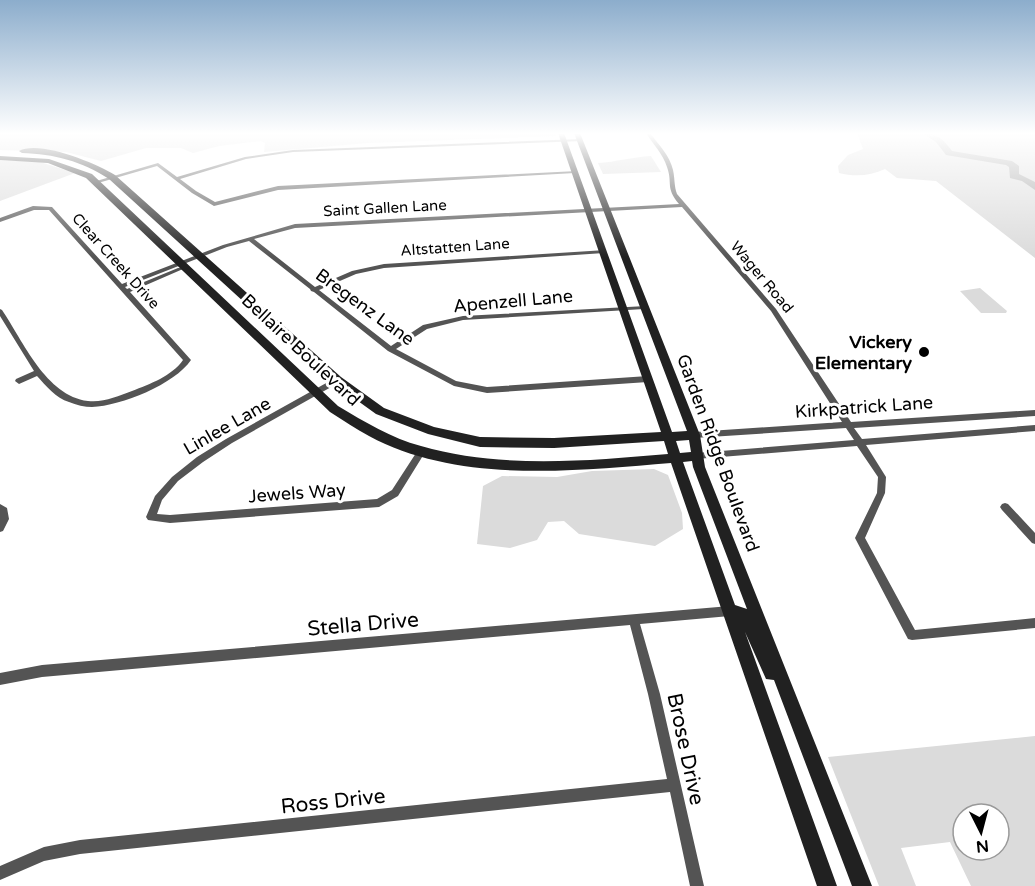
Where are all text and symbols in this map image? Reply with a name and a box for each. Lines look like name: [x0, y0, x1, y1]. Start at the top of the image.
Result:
street label: Saint Gallen Lane: [323, 196, 447, 220]
street label: Clear Creek Drive: [68, 209, 164, 313]
street label: Altstatten Lane: [400, 234, 510, 260]
street label: Wager Road: [727, 237, 797, 317]
street label: Bregenz Lane: [311, 264, 419, 350]
street label: Apenzell Lane: [452, 285, 574, 317]
street label: Bellaire Boulevard: [237, 289, 365, 411]
place label: Vickery Elementary: [815, 331, 912, 374]
marker: Vickery Elementary: [917, 345, 931, 359]
street label: Garden Ridge Boulevard: [672, 351, 764, 555]
street label: Kirkpatrick Lane: [794, 391, 934, 423]
street label: Linlee Lane: [180, 392, 274, 460]
street label: Jewels Way: [247, 479, 347, 507]
street label: Stella Drive: [306, 607, 420, 642]
street label: Brose Drive: [661, 691, 710, 808]
street label: Ross Drive: [279, 784, 387, 819]
north arrow: [951, 802, 1011, 862]
text: N: [975, 835, 990, 857]

